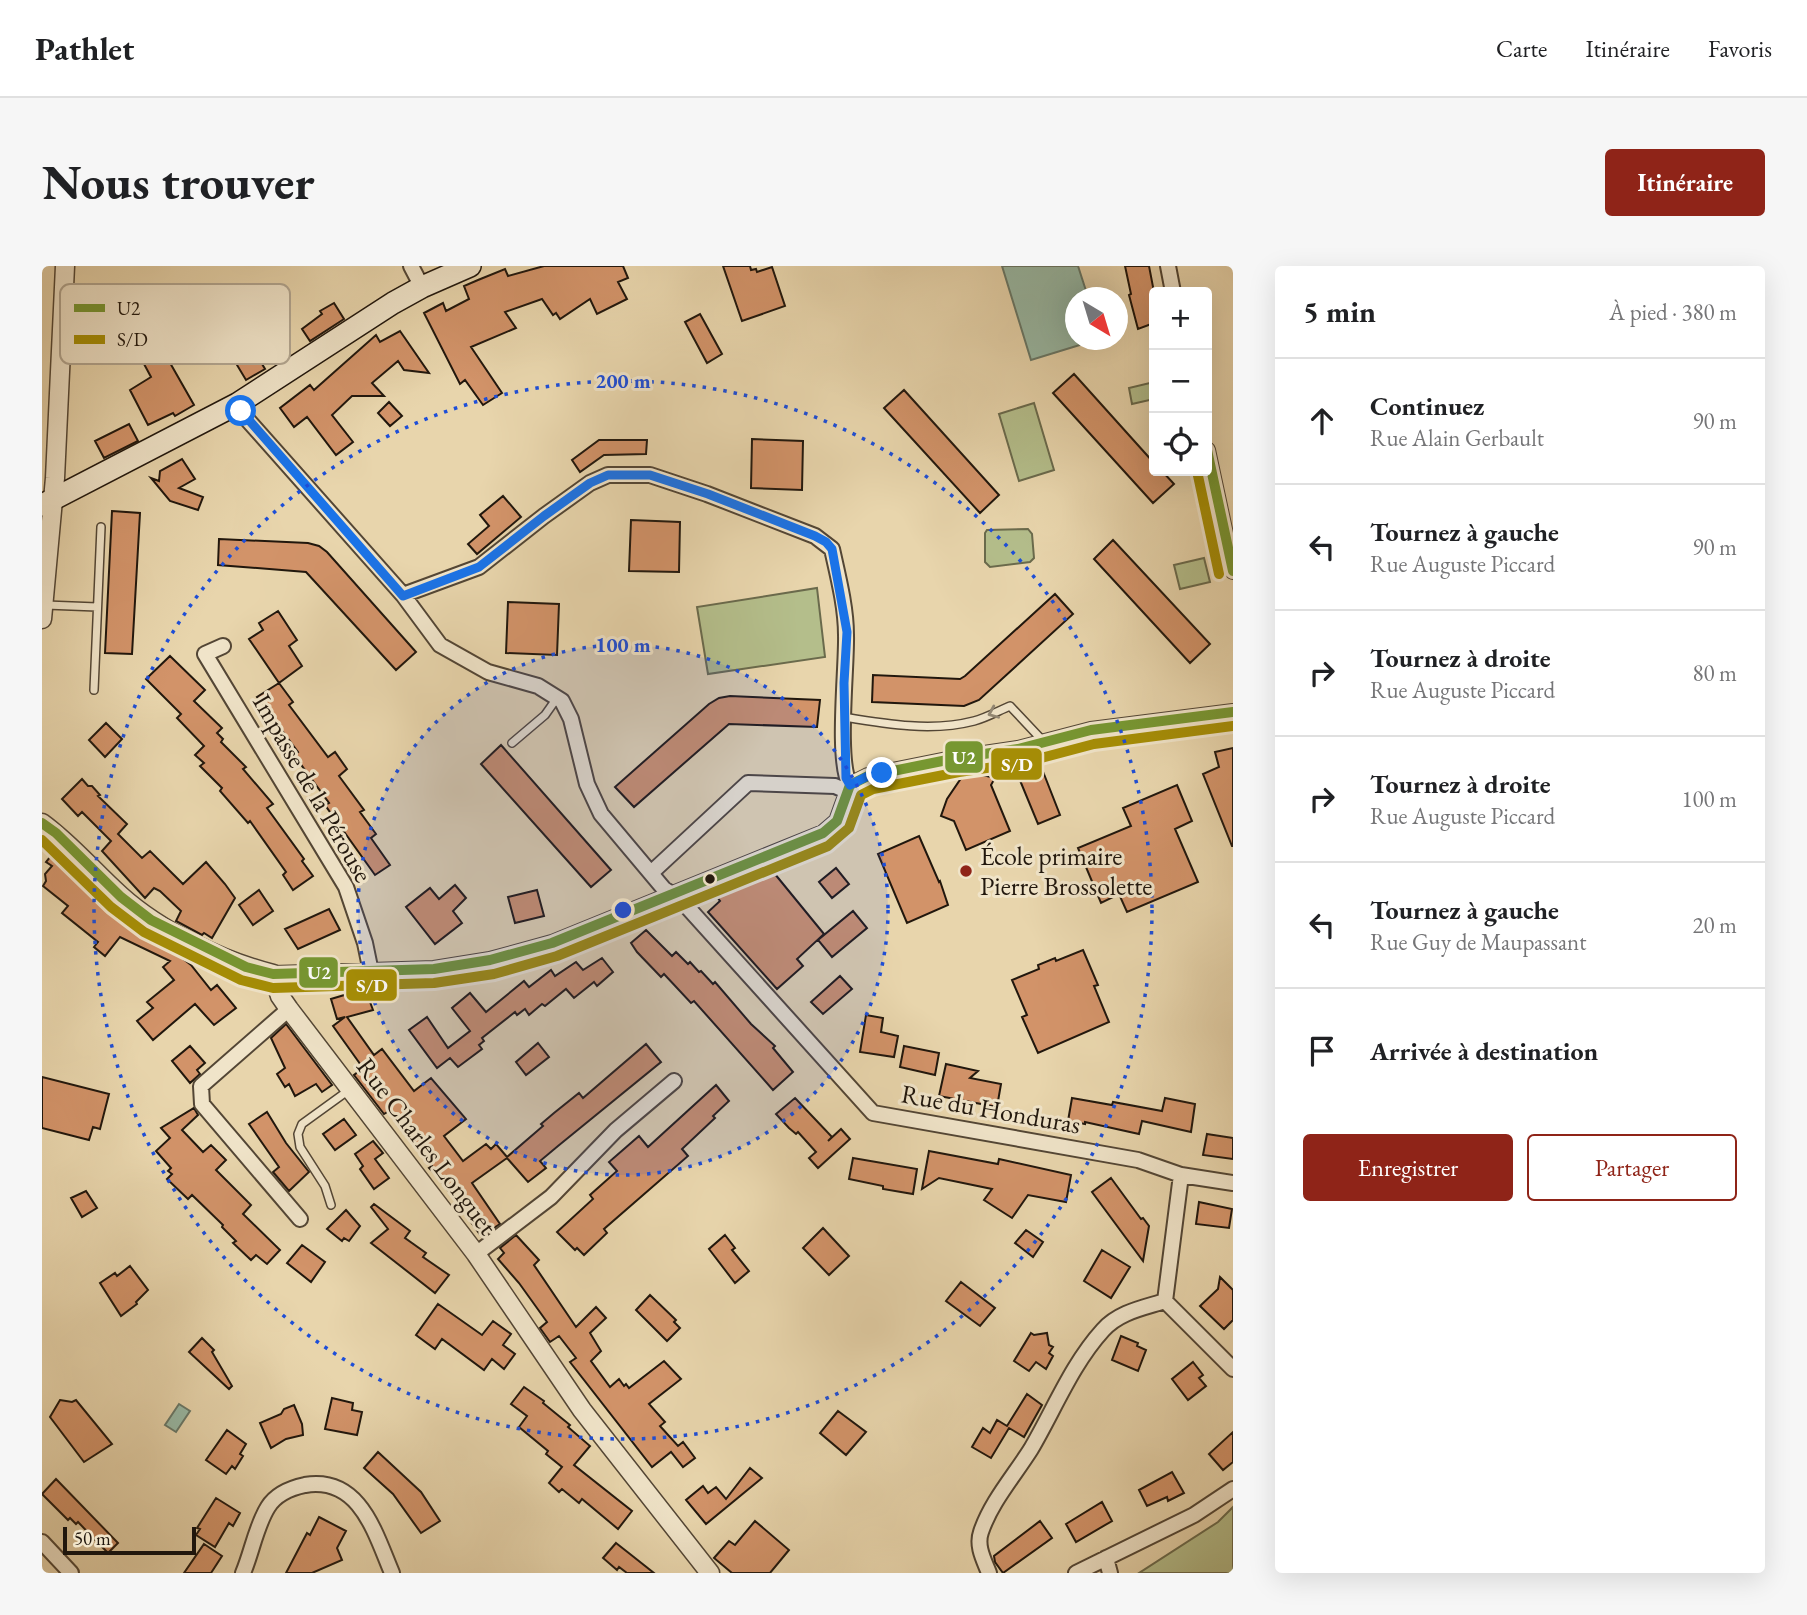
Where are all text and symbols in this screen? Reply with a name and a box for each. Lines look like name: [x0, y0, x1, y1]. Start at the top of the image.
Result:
text: Pathlet: [35, 27, 134, 70]
text: Carte: [1496, 33, 1547, 64]
text: Itinéraire: [1585, 33, 1670, 64]
text: Favoris: [1708, 33, 1772, 64]
button: Itinéraire: [1605, 149, 1765, 216]
text: Nous trouver: [42, 150, 315, 214]
legend: [60, 284, 290, 364]
north arrow: [1065, 287, 1128, 350]
map controls: [1149, 287, 1212, 476]
button: +: [1149, 287, 1212, 350]
text: 5 min: [1303, 292, 1376, 331]
text: U2: [117, 296, 140, 321]
text: À pied · 380 m: [1609, 297, 1737, 327]
text: S/D: [117, 327, 148, 352]
button: −: [1149, 350, 1212, 413]
text: 200 m: [595, 367, 651, 394]
text: Continuez: [1370, 389, 1484, 423]
route start: [225, 395, 256, 426]
icon: ahead: [1303, 402, 1341, 440]
text: 90 m: [1692, 406, 1737, 436]
button: locate: [1149, 413, 1212, 476]
text: Rue Alain Gerbault: [1370, 423, 1544, 453]
text: Tournez à gauche: [1370, 515, 1559, 549]
icon: left: [1303, 528, 1341, 566]
text: 90 m: [1692, 532, 1737, 562]
text: Rue Auguste Piccard: [1370, 549, 1555, 579]
text: 100 m: [595, 631, 651, 658]
text: Tournez à droite: [1370, 641, 1551, 675]
icon: right: [1303, 654, 1341, 692]
text: 80 m: [1692, 658, 1737, 688]
text: Rue Auguste Piccard: [1370, 675, 1555, 705]
street label: Impasse de la Pérouse: [245, 688, 381, 888]
one-way arrow: [987, 705, 1000, 719]
line badge: U2: [944, 740, 984, 774]
text: U2: [952, 745, 976, 770]
line badge: S/D: [990, 747, 1043, 781]
text: S/D: [1001, 752, 1033, 777]
route end: [866, 757, 897, 788]
text: Tournez à droite: [1370, 767, 1551, 801]
icon: right: [1303, 780, 1341, 818]
text: 100 m: [1681, 784, 1737, 814]
text: Rue Auguste Piccard: [1370, 801, 1555, 831]
place label: École primaire Pierre Brossolette: [980, 839, 1153, 903]
marker: École primaire Pierre Brossolette: [958, 863, 974, 879]
unlabelled marker: [703, 872, 717, 886]
text: Tournez à gauche: [1370, 893, 1559, 927]
centre of rings: [611, 898, 635, 922]
icon: left: [1303, 906, 1341, 944]
text: 20 m: [1692, 910, 1737, 940]
text: Rue Guy de Maupassant: [1370, 927, 1586, 957]
line badge: U2: [298, 956, 339, 989]
text: U2: [307, 960, 331, 985]
line badge: S/D: [345, 968, 398, 1002]
text: S/D: [356, 973, 388, 998]
icon: arrive: [1303, 1032, 1341, 1070]
text: Arrivée à destination: [1370, 1034, 1598, 1068]
street label: Rue Charles Longuet: [349, 1050, 505, 1242]
street label: Rue du Honduras: [899, 1076, 1083, 1142]
button: Enregistrer: [1303, 1134, 1513, 1201]
button: Partager: [1527, 1134, 1737, 1201]
scale bar: [63, 1524, 196, 1556]
text: 50 m: [74, 1526, 111, 1551]

